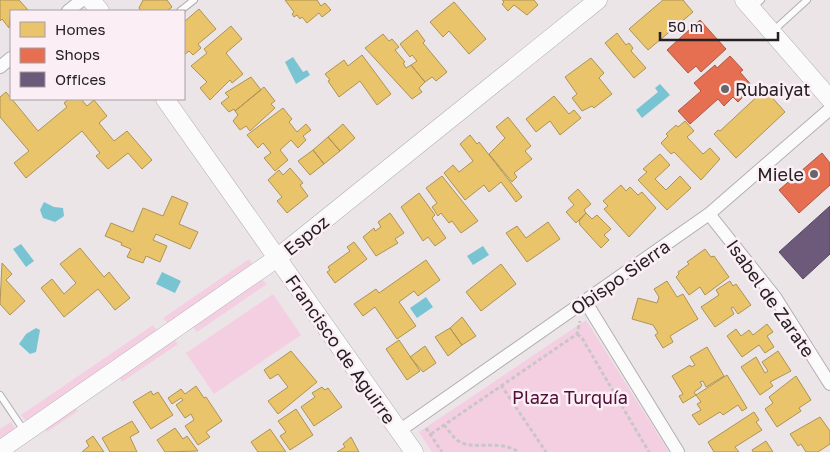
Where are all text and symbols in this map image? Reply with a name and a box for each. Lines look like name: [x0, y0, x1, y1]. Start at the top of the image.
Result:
legend: [10, 10, 185, 100]
scale bar: [660, 10, 778, 42]
text: 50 m: [668, 17, 703, 35]
text: Homes: [55, 20, 105, 38]
text: Shops: [55, 45, 100, 63]
text: Offices: [55, 70, 106, 88]
place label: Rubaiyat: [735, 78, 811, 100]
marker: Rubaiyat: [719, 83, 731, 95]
place label: Miele: [757, 163, 804, 185]
marker: Miele: [808, 168, 820, 180]
street label: Espoz: [279, 210, 333, 260]
street label: Obispo Sierra: [566, 235, 674, 319]
street label: Isabel de Zarate: [722, 235, 820, 361]
street label: Francisco de Aguirre: [281, 270, 401, 428]
park label: Plaza Turquía: [512, 386, 628, 408]

